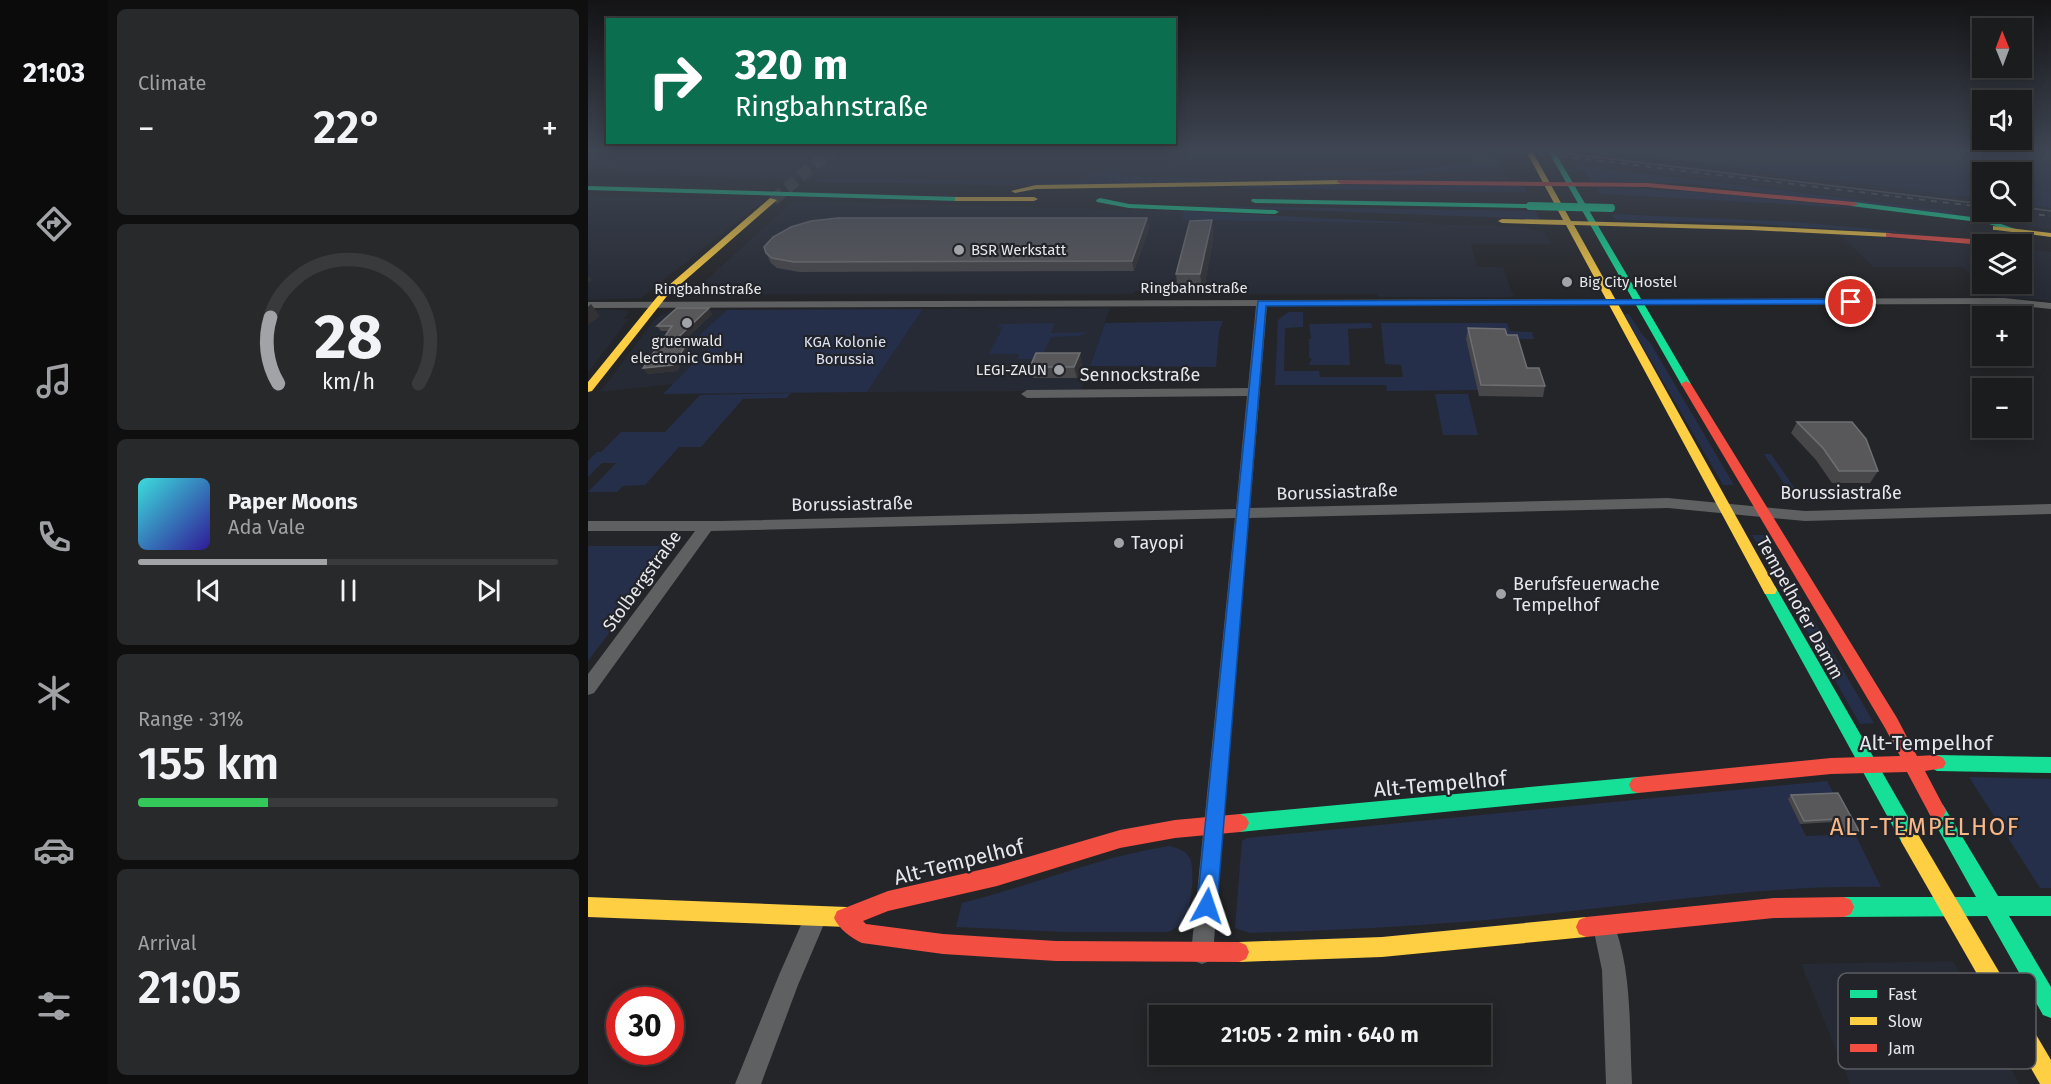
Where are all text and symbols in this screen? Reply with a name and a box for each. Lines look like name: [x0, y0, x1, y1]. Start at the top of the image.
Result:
north arrow: [1972, 18, 2032, 78]
map controls: [1972, 18, 2032, 438]
text: 320 m: [735, 40, 848, 90]
icon: right: [636, 42, 714, 120]
text: 21:03: [23, 57, 85, 89]
text: Climate: [138, 71, 206, 95]
button: sound: [1972, 90, 2032, 150]
text: Ringbahnstraße: [735, 91, 928, 123]
text: 22°: [313, 101, 383, 155]
text: −: [138, 109, 155, 149]
text: +: [542, 109, 558, 149]
button: search: [1972, 162, 2032, 222]
icon: directions: [33, 203, 75, 245]
button: layers: [1972, 234, 2032, 294]
place label: BSR Werkstatt: [971, 241, 1067, 259]
marker: BSR Werkstatt: [952, 243, 966, 257]
place label: Big City Hostel: [1579, 273, 1678, 291]
marker: Big City Hostel: [1560, 275, 1574, 289]
pin: [1825, 276, 1876, 327]
street label: Ringbahnstraße: [1140, 279, 1248, 297]
street label: Ringbahnstraße: [654, 280, 762, 298]
icon: arrive: [1834, 285, 1867, 318]
text: 28: [314, 300, 382, 375]
button: +: [1972, 306, 2032, 366]
marker: gruenwald electronic GmbH: [680, 316, 694, 330]
place label: gruenwald electronic GmbH: [631, 332, 743, 367]
park label: KGA Kolonie Borussia: [804, 333, 886, 368]
icon: music: [33, 360, 75, 402]
place label: LEGI-ZAUN: [976, 361, 1047, 379]
marker: LEGI-ZAUN: [1052, 363, 1066, 377]
street label: Sennockstraße: [1080, 364, 1200, 386]
text: km/h: [321, 369, 375, 395]
button: −: [1972, 378, 2032, 438]
street label: Borussiastraße: [1276, 479, 1398, 505]
street label: Borussiastraße: [1780, 482, 1902, 504]
text: Paper Moons: [228, 488, 358, 515]
street label: Borussiastraße: [791, 492, 913, 516]
text: Ada Vale: [228, 515, 305, 539]
icon: phone: [33, 516, 75, 558]
street label: Stolbergstraße: [598, 526, 686, 636]
place label: Tayopi: [1131, 532, 1184, 554]
street label: Tempelhofer Damm: [1752, 533, 1848, 683]
marker: Tayopi: [1112, 536, 1126, 550]
place label: Berufsfeuerwache Tempelhof: [1513, 573, 1660, 616]
icon: previous: [192, 574, 225, 607]
icon: pause: [332, 574, 365, 607]
icon: next: [472, 574, 505, 607]
marker: Berufsfeuerwache Tempelhof: [1494, 587, 1508, 601]
icon: climate: [33, 672, 75, 714]
text: Range · 31%: [138, 707, 244, 731]
street label: Alt-Tempelhof: [1859, 730, 1995, 756]
text: 155 km: [138, 737, 279, 791]
street label: Alt-Tempelhof: [1373, 765, 1509, 803]
district label: ALT-TEMPELHOF: [1830, 813, 2020, 841]
icon: car: [33, 829, 75, 871]
street label: Alt-Tempelhof: [891, 833, 1029, 891]
position arrow: [1175, 874, 1239, 938]
text: Arrival: [138, 931, 197, 955]
text: 21:05: [138, 961, 241, 1015]
legend: [1838, 973, 2036, 1069]
icon: filters: [33, 985, 75, 1027]
text: Fast: [1888, 985, 1917, 1004]
speed limit sign: 30: [606, 987, 684, 1065]
text: Slow: [1888, 1012, 1923, 1031]
text: 21:05 · 2 min · 640 m: [1221, 1021, 1419, 1048]
text: Jam: [1888, 1039, 1915, 1058]

